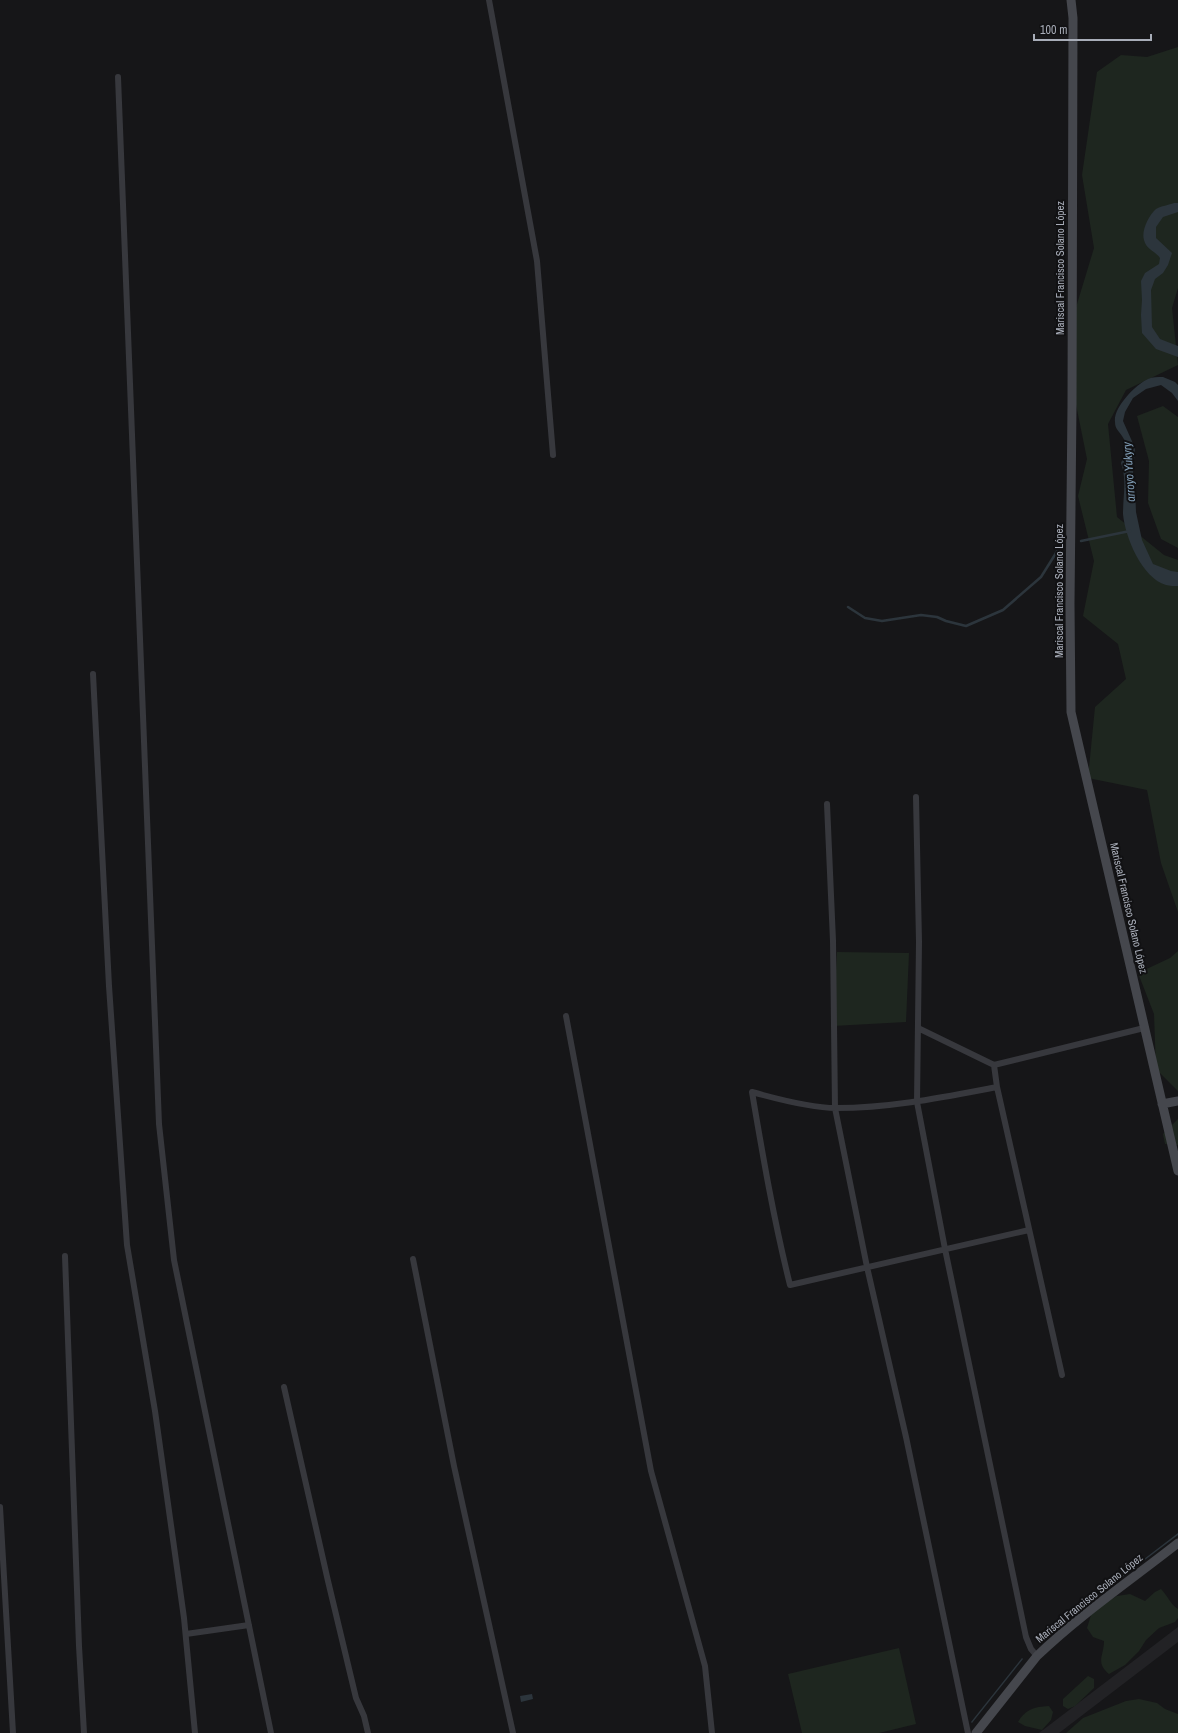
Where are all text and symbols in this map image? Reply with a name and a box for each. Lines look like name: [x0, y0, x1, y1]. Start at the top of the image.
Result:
scale bar: [1034, 16, 1151, 42]
text: 100 m: [1040, 22, 1067, 38]
street label: Mariscal Francisco Solano López: [1053, 201, 1067, 335]
water label: arroyo Yukyry: [1119, 441, 1139, 502]
street label: Mariscal Francisco Solano López: [1052, 524, 1066, 658]
street label: Mariscal Francisco Solano López: [1107, 841, 1151, 975]
street label: Mariscal Francisco Solano López: [1033, 1550, 1146, 1646]

